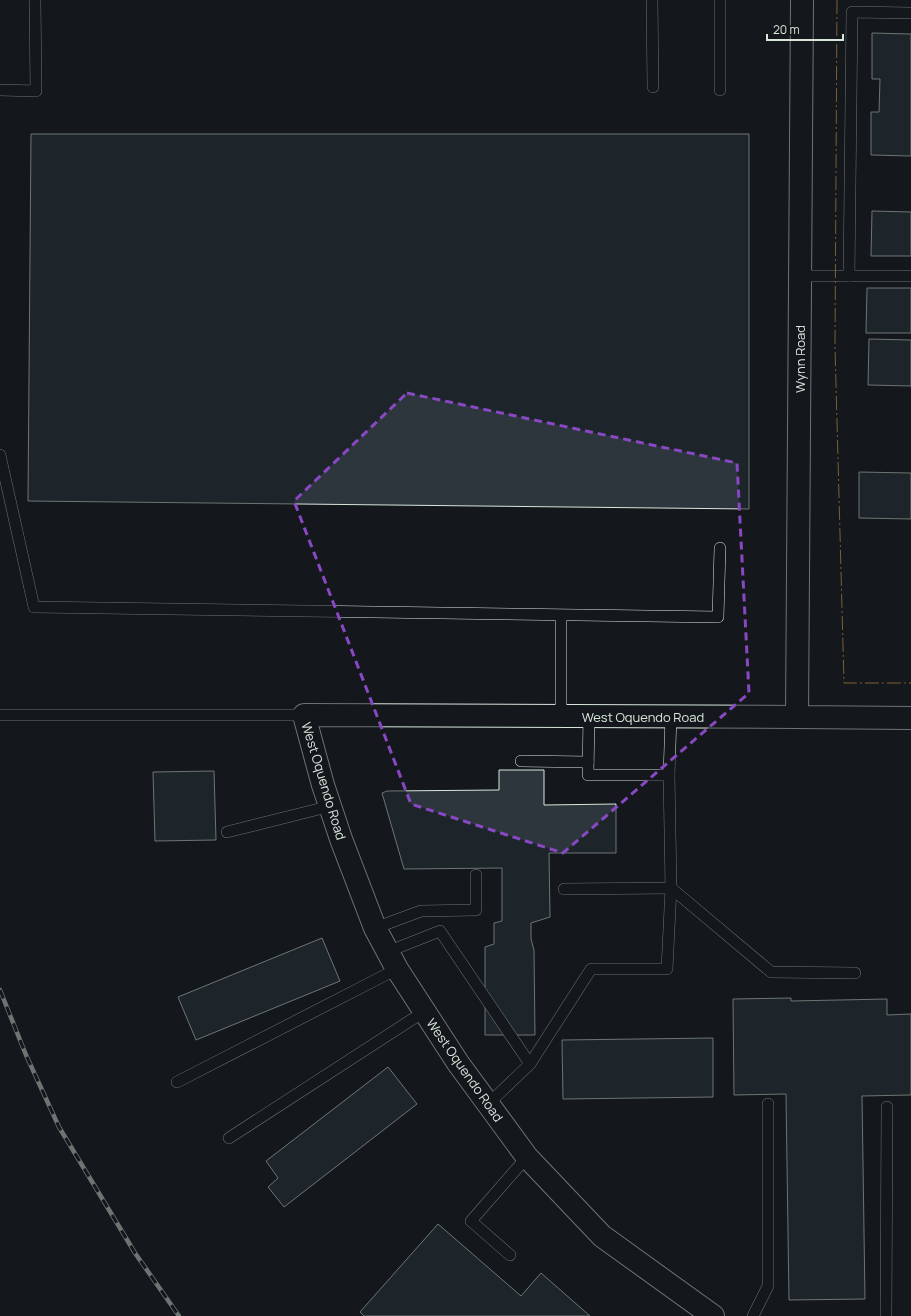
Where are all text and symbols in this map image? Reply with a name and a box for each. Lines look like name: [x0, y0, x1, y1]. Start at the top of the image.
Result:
scale bar: [767, 16, 843, 42]
text: 20 m: [773, 21, 800, 38]
street label: Wynn Road: [791, 325, 809, 393]
street label: West Oquendo Road: [582, 708, 704, 726]
street label: West Oquendo Road: [298, 720, 350, 842]
street label: West Oquendo Road: [423, 1015, 507, 1125]

